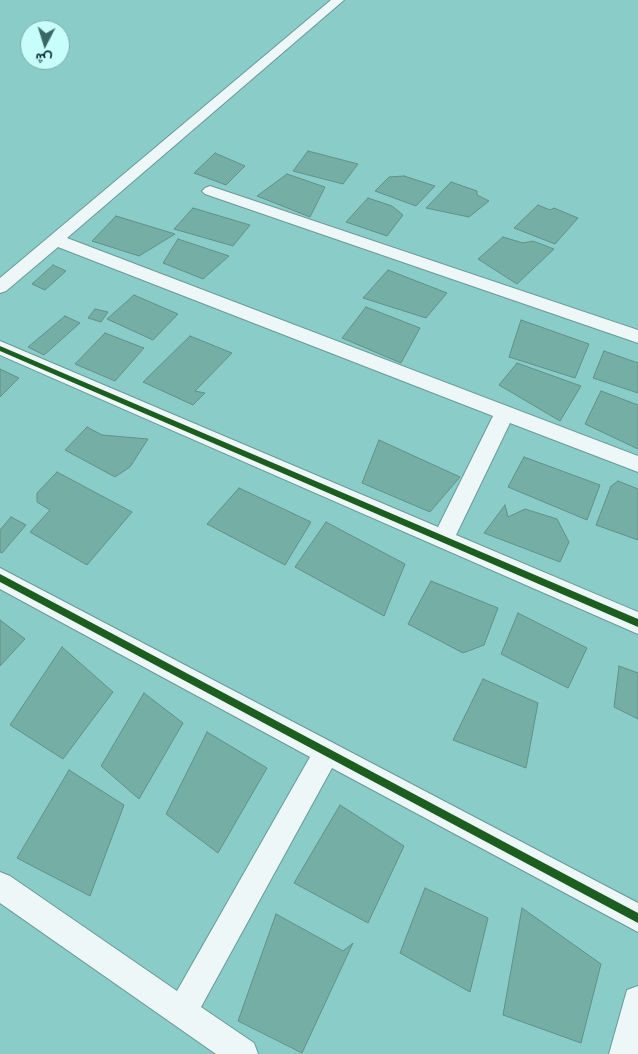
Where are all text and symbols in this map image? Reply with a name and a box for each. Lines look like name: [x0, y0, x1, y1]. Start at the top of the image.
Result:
north arrow: [20, 20, 70, 70]
text: ش: [35, 50, 53, 68]

